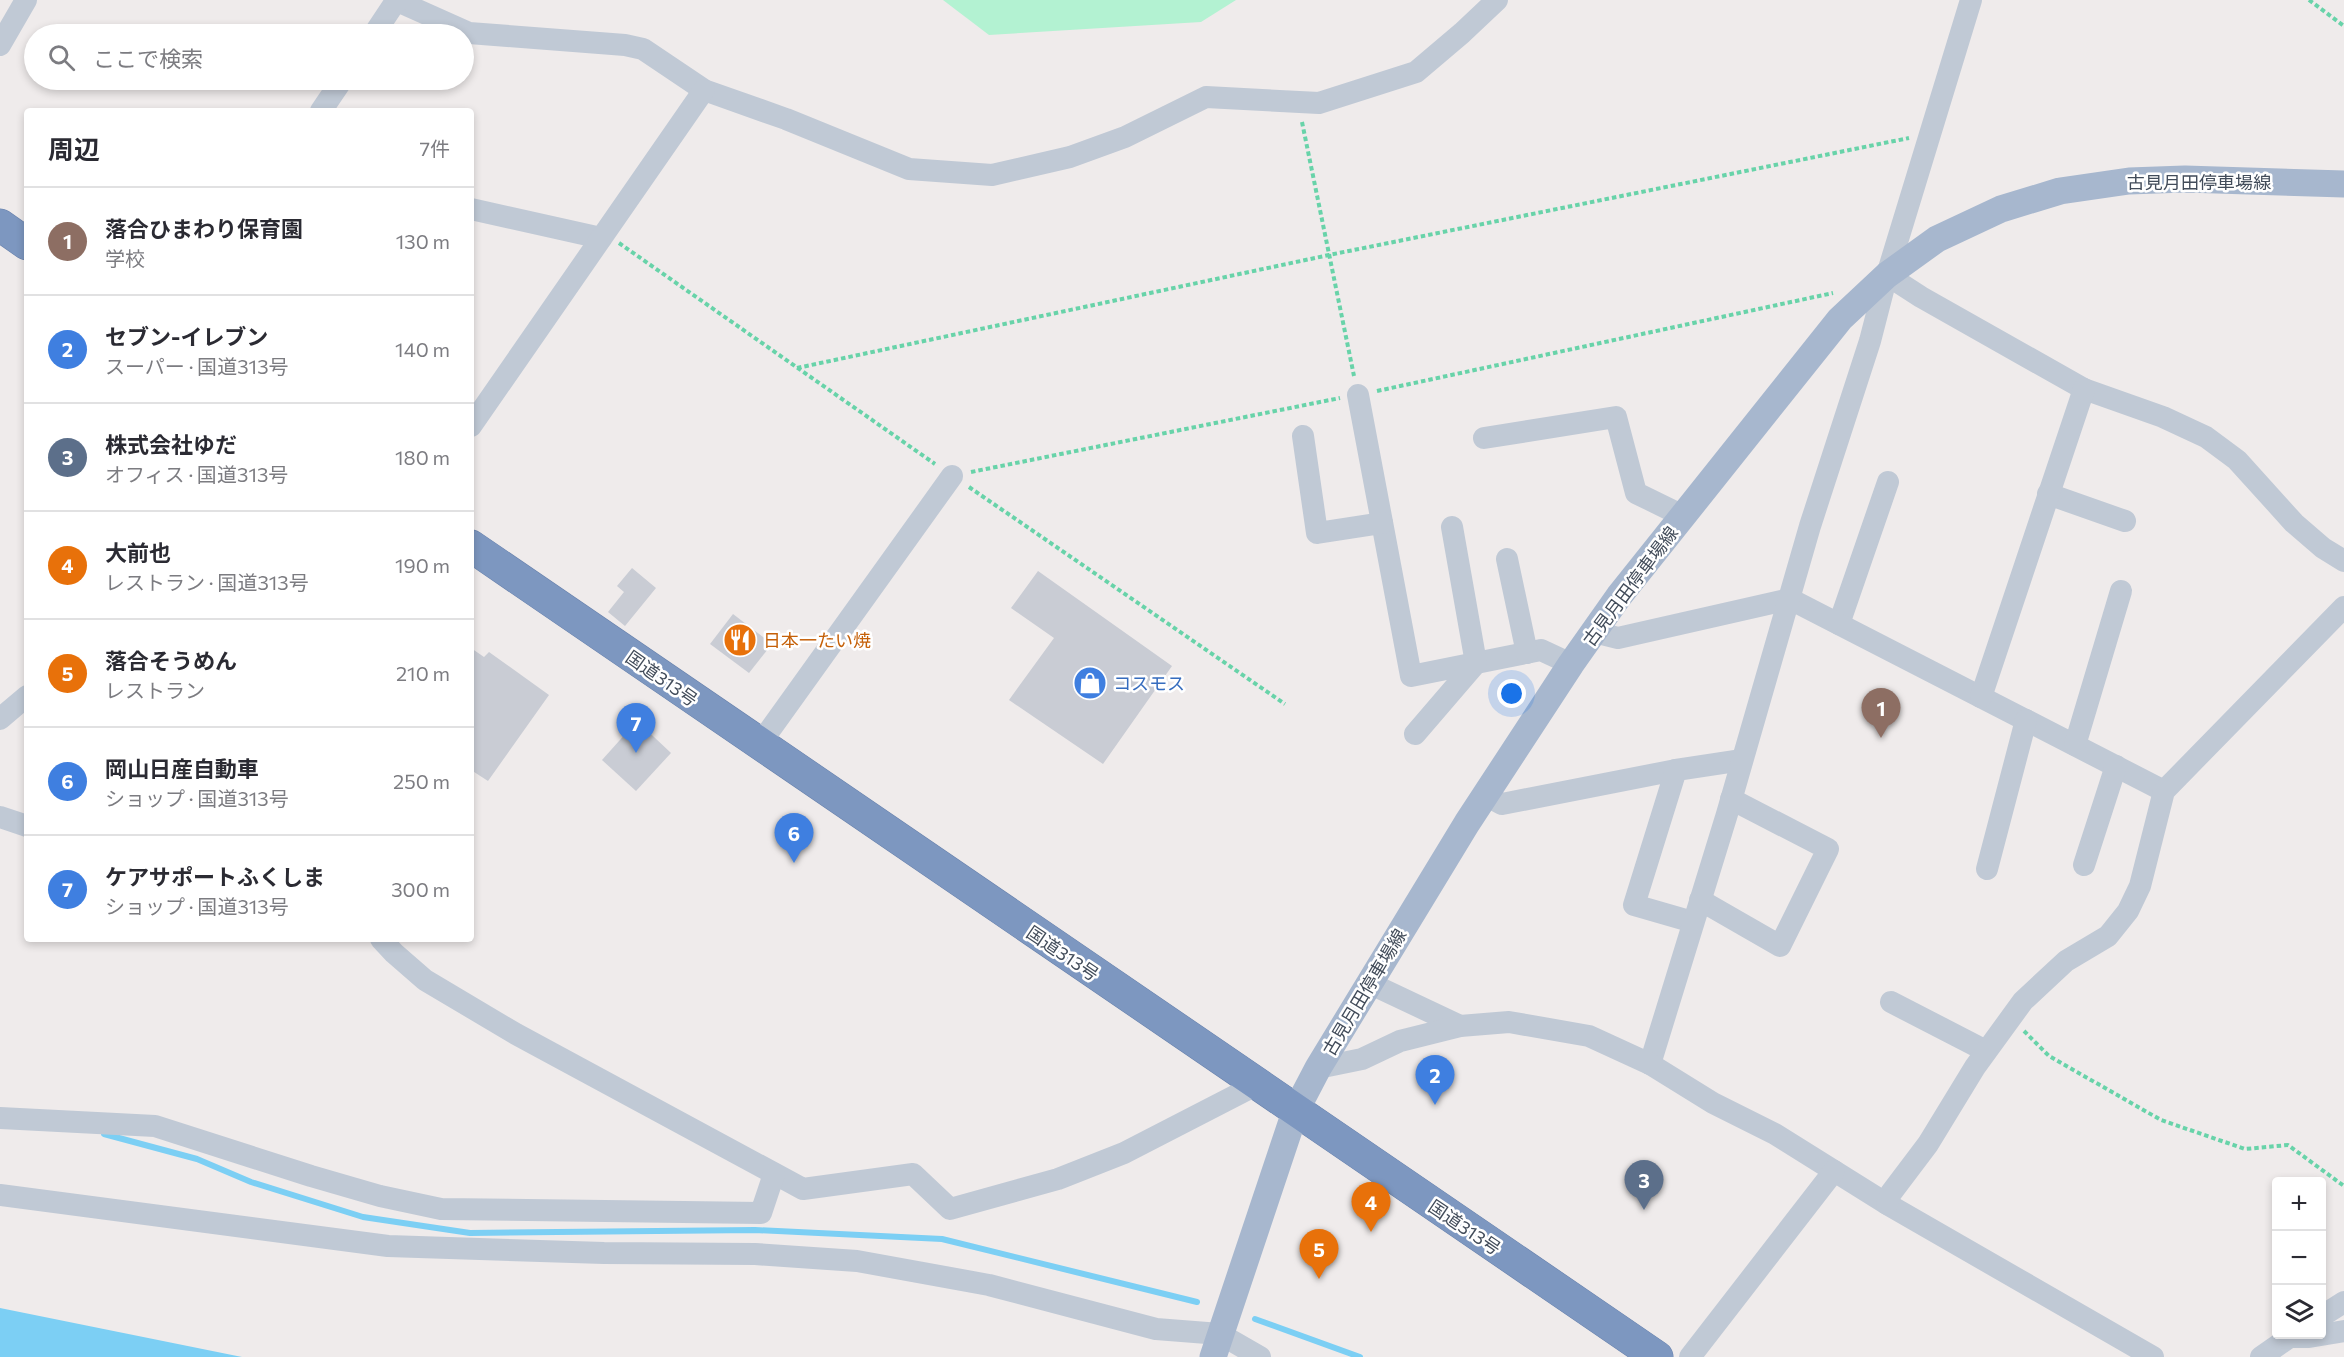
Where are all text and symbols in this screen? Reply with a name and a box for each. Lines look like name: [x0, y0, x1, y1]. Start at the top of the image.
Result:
search box: [24, 24, 474, 90]
icon: search: [45, 41, 78, 74]
text: ここで検索: [93, 45, 203, 72]
text: 周辺: [48, 133, 100, 164]
text: 7件: [419, 136, 450, 160]
street label: 古見月田停車場線: [2127, 171, 2271, 193]
text: 落合ひまわり保育園: [105, 215, 303, 242]
text: 1: [63, 229, 72, 253]
text: 130 m: [396, 229, 450, 253]
text: 学校: [105, 246, 145, 270]
text: セブン-イレブン: [105, 323, 268, 350]
text: 2: [62, 337, 73, 361]
text: 140 m: [395, 337, 450, 361]
text: スーパー · 国道313号: [105, 354, 289, 378]
text: 株式会社ゆだ: [105, 431, 237, 458]
text: 3: [62, 445, 73, 469]
text: 180 m: [395, 445, 450, 469]
text: オフィス · 国道313号: [105, 462, 288, 486]
street label: 古見月田停車場線: [1578, 522, 1682, 650]
text: 大前也: [105, 539, 171, 566]
text: 4: [61, 553, 74, 577]
text: 190 m: [395, 553, 450, 577]
text: レストラン · 国道313号: [105, 570, 309, 594]
restaurant icon: 日本一たい焼: [722, 622, 758, 658]
place label: 日本一たい焼: [763, 629, 871, 651]
street label: 国道313号: [622, 645, 702, 711]
text: 落合そうめん: [105, 647, 237, 674]
text: 5: [62, 661, 73, 685]
text: 210 m: [396, 661, 450, 685]
shop icon: コスモス: [1072, 665, 1108, 701]
place label: コスモス: [1113, 672, 1185, 694]
text: レストラン: [105, 678, 205, 702]
your location: [1497, 679, 1526, 708]
pin: 1: [1862, 688, 1900, 738]
pin: 7: [616, 704, 656, 753]
text: 岡山日産自動車: [105, 755, 259, 782]
text: 6: [61, 769, 74, 793]
text: 250 m: [393, 769, 450, 793]
text: ショップ · 国道313号: [105, 786, 289, 810]
pin: 6: [774, 814, 814, 863]
text: ケアサポートふくしま: [105, 863, 325, 890]
text: 7: [62, 877, 73, 901]
text: 300 m: [391, 877, 450, 901]
text: ショップ · 国道313号: [105, 894, 289, 918]
street label: 国道313号: [1023, 921, 1103, 985]
street label: 古見月田停車場線: [1317, 925, 1411, 1059]
pin: 2: [1416, 1056, 1454, 1105]
pin: 3: [1624, 1160, 1664, 1210]
map controls: [2272, 1177, 2326, 1339]
button: +: [2272, 1177, 2326, 1231]
pin: 4: [1352, 1182, 1390, 1232]
street label: 国道313号: [1425, 1195, 1505, 1259]
pin: 5: [1300, 1230, 1338, 1279]
button: −: [2272, 1231, 2326, 1285]
button: layers: [2272, 1285, 2326, 1339]

